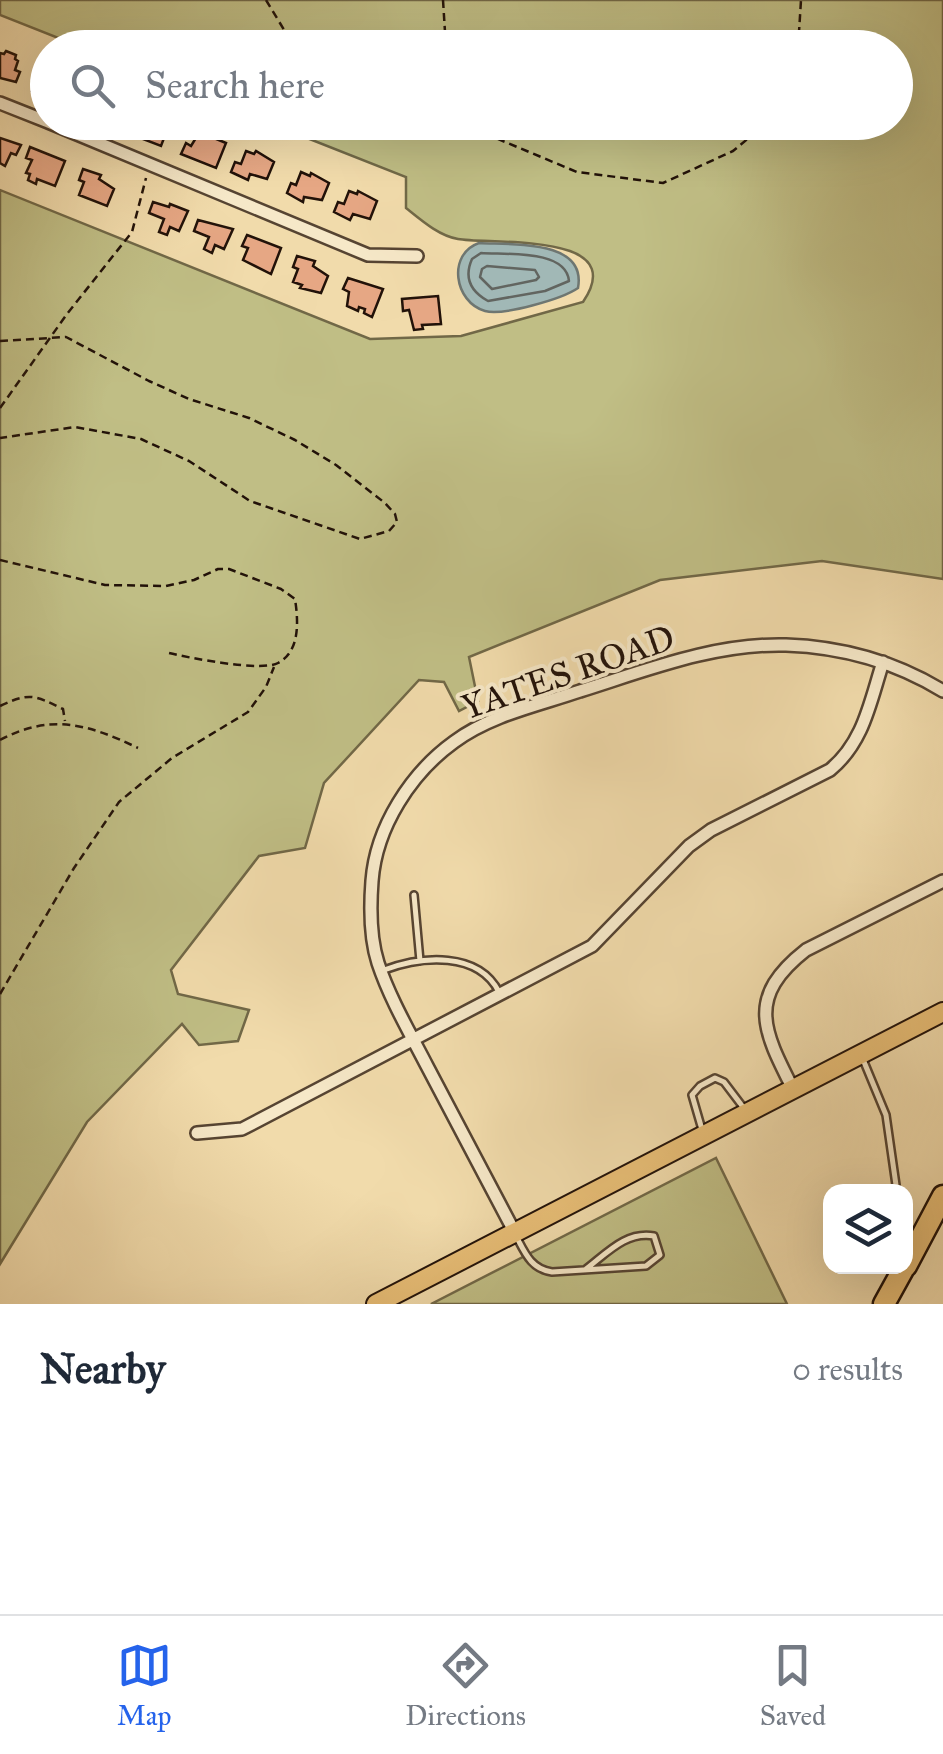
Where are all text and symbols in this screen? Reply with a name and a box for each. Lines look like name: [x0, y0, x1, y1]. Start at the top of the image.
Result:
search box: [30, 30, 913, 140]
icon: search: [65, 58, 120, 113]
text: Search here: [145, 62, 325, 108]
street label: YATES ROAD: [456, 616, 680, 729]
map controls: [823, 1184, 913, 1274]
button: layers: [823, 1184, 913, 1274]
text: Nearby: [40, 1343, 165, 1395]
text: 0 results: [792, 1350, 903, 1389]
tab: Map: [117, 1638, 172, 1733]
tab: Directions: [405, 1638, 526, 1733]
tab: Saved: [760, 1638, 826, 1733]

